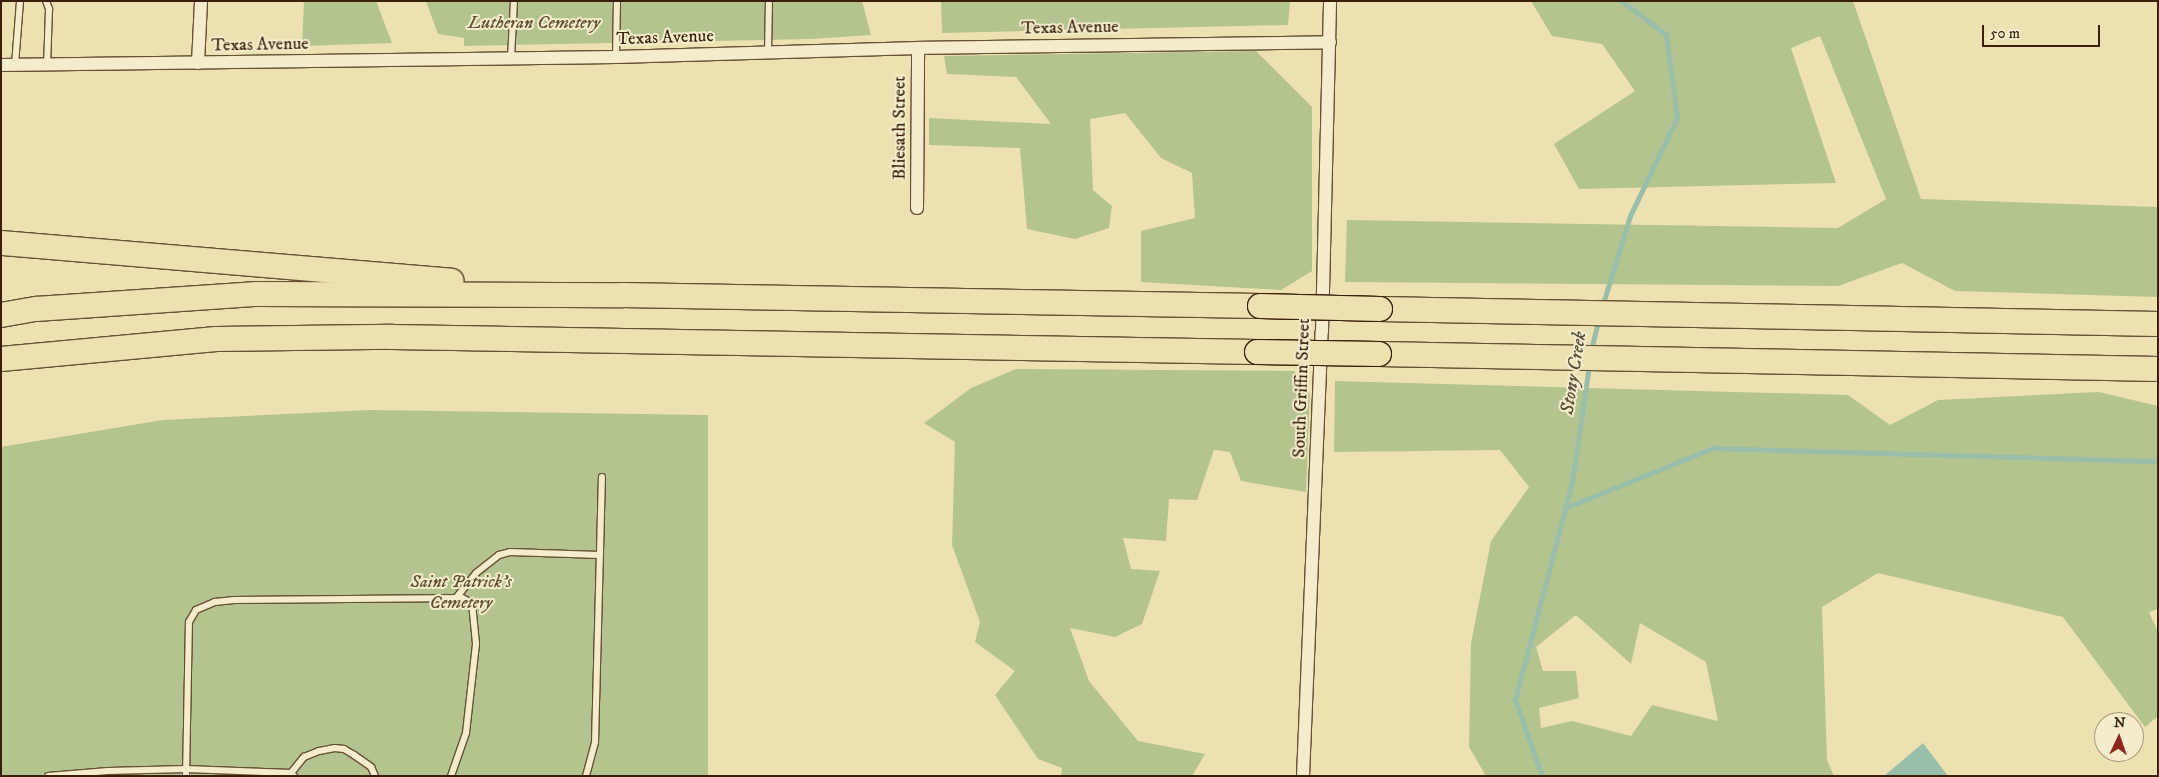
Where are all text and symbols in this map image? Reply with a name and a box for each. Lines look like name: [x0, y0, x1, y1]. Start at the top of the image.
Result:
park label: Lutheran Cemetery: [468, 12, 600, 34]
scale bar: [1984, 15, 2102, 47]
street label: Texas Avenue: [1021, 16, 1119, 40]
text: 50 m: [1990, 24, 2020, 43]
street label: Texas Avenue: [616, 26, 714, 50]
street label: Texas Avenue: [211, 33, 309, 57]
street label: Bliesath Street: [889, 76, 911, 180]
street label: South Griffin Street: [1289, 318, 1315, 458]
water label: Stony Creek: [1556, 330, 1592, 416]
park label: Saint Patrick's Cemetery: [410, 572, 512, 614]
north arrow: [2094, 712, 2144, 762]
text: N: [2114, 714, 2126, 732]

